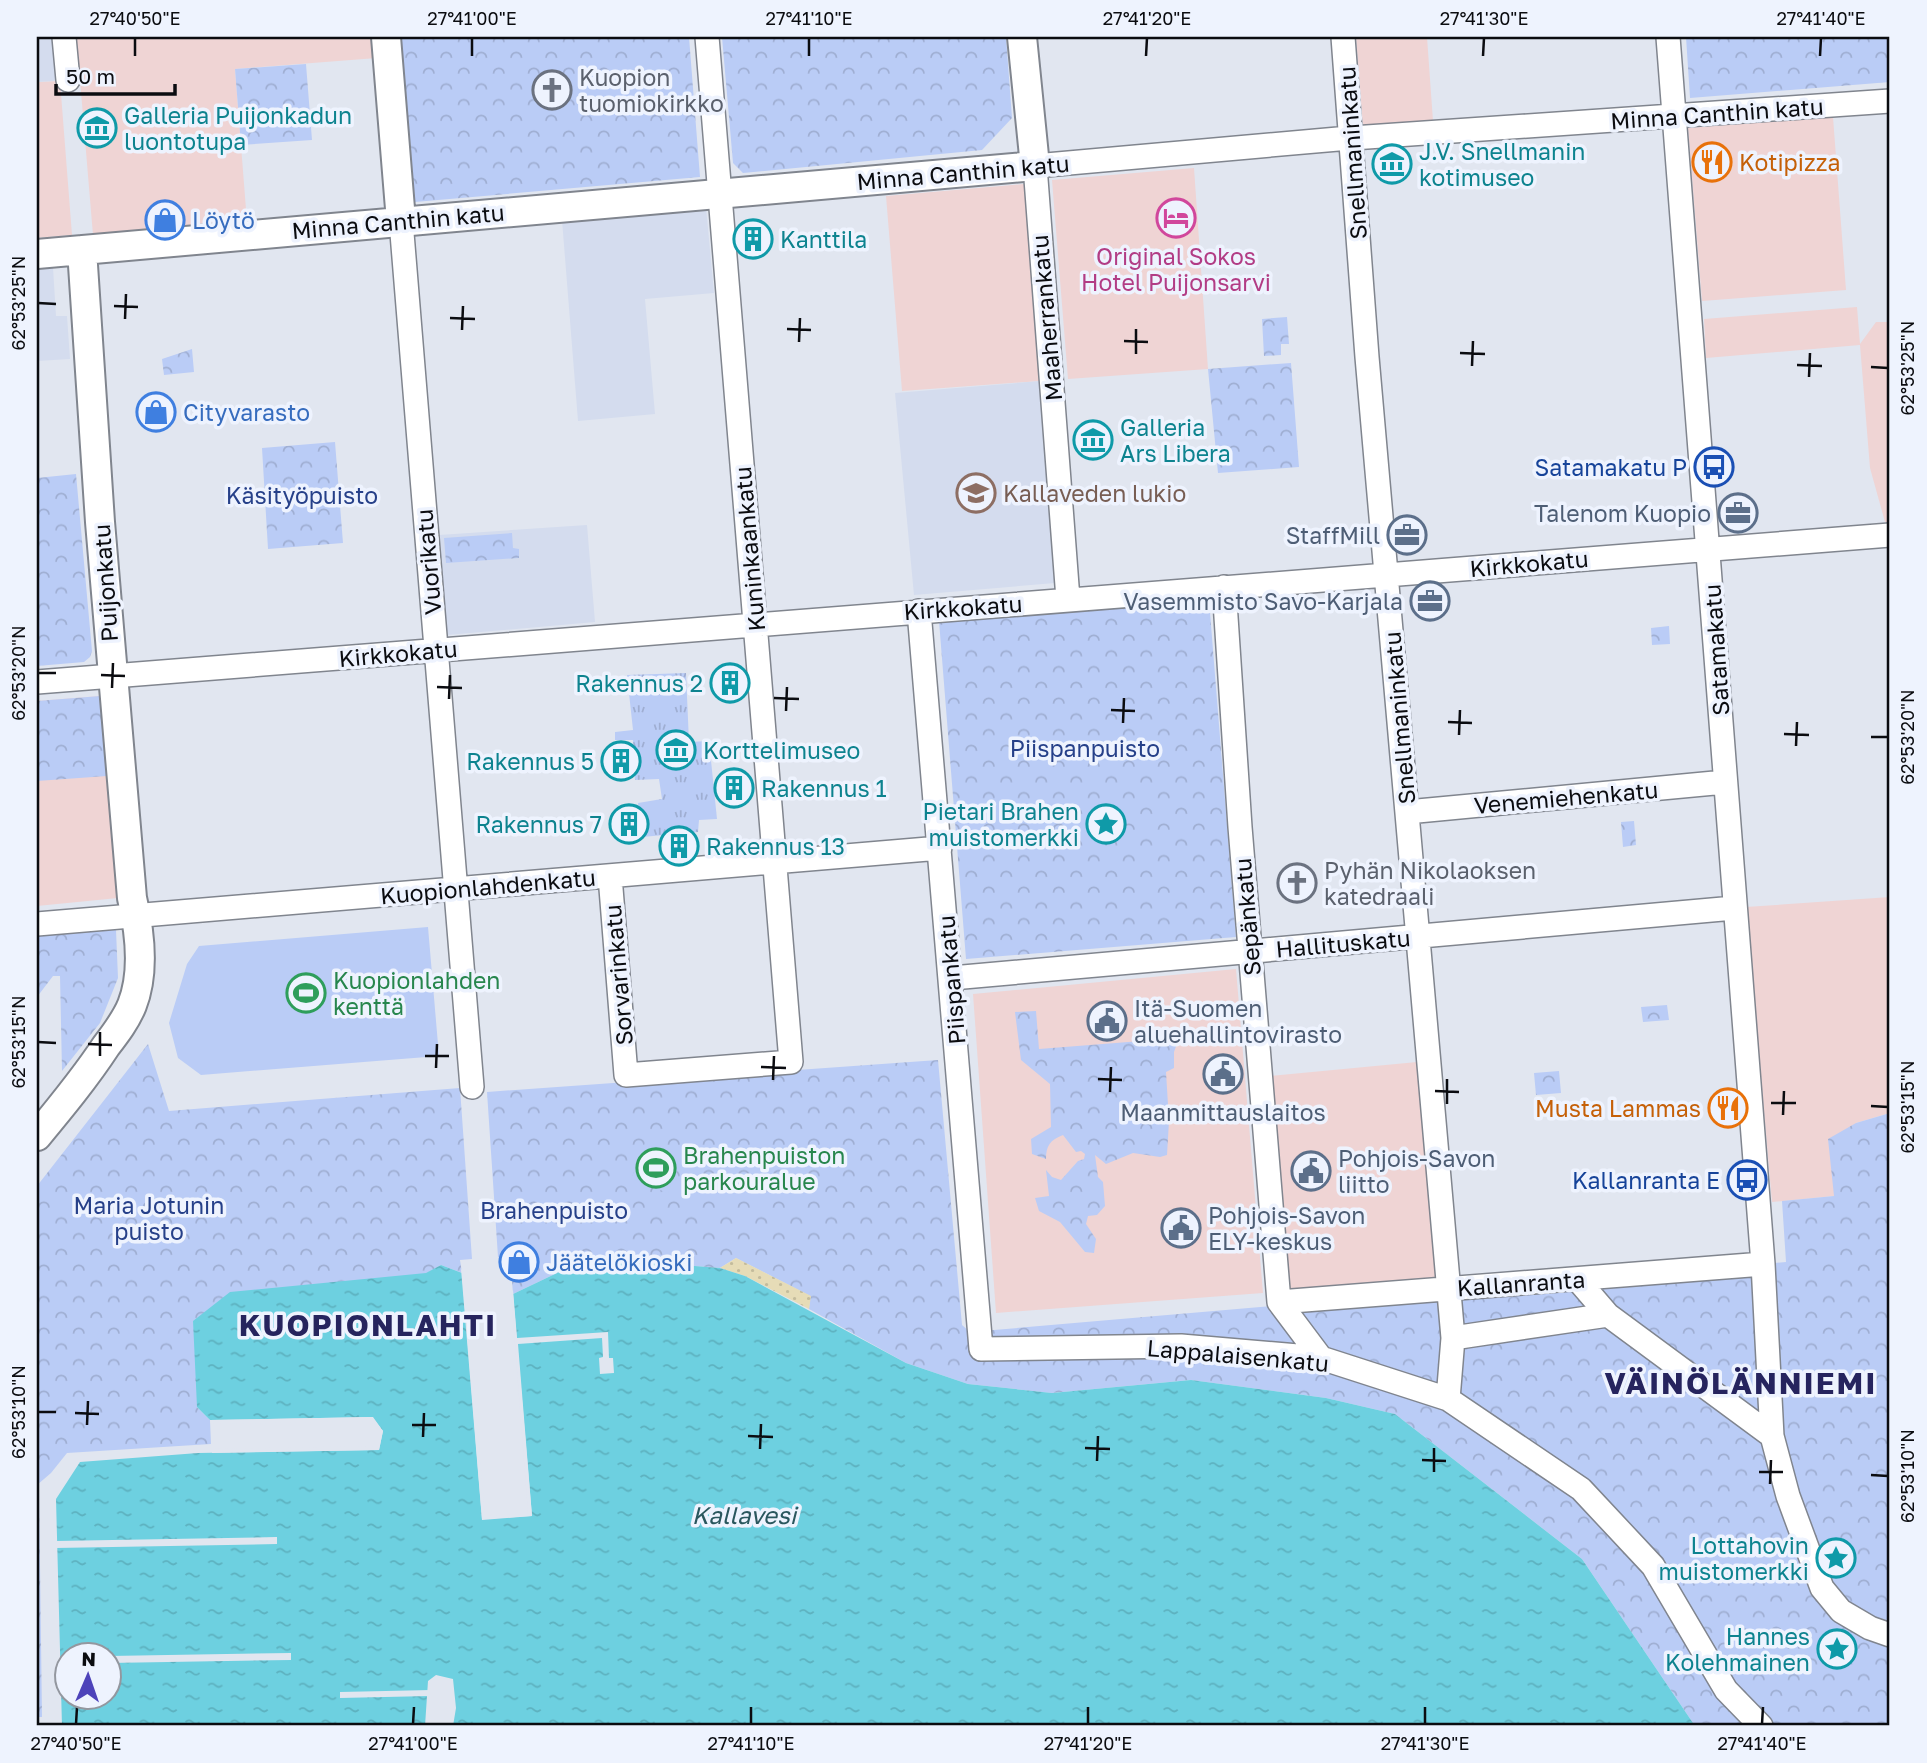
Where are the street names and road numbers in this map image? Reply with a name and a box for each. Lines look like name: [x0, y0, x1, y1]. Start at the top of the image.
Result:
street label: Snellmaninkatu: [1332, 66, 1372, 240]
street label: Minna Canthin katu: [1609, 92, 1825, 134]
street label: Minna Canthin katu: [855, 149, 1071, 195]
street label: Minna Canthin katu: [290, 198, 506, 244]
street label: Maaherrankatu: [1025, 234, 1067, 402]
street label: Kuninkaankatu: [728, 465, 770, 633]
street label: Vuorikatu: [409, 508, 447, 616]
street label: Puijonkatu: [87, 523, 123, 643]
street label: Kirkkokatu: [1469, 544, 1589, 582]
street label: Satamakatu: [1697, 583, 1735, 717]
street label: Kirkkokatu: [903, 589, 1023, 625]
street label: Snellmaninkatu: [1377, 630, 1421, 806]
street label: Kirkkokatu: [338, 634, 458, 672]
street label: Venemiehenkatu: [1473, 775, 1659, 819]
street label: Sepänkatu: [1228, 857, 1266, 977]
street label: Kuopionlahdenkatu: [379, 863, 597, 909]
street label: Sorvarinkatu: [598, 903, 638, 1047]
street label: Piispankatu: [931, 914, 971, 1046]
street label: Hallituskatu: [1274, 923, 1412, 963]
street label: Kallanranta: [1456, 1265, 1586, 1301]
street label: Lappalaisenkatu: [1146, 1333, 1330, 1377]

